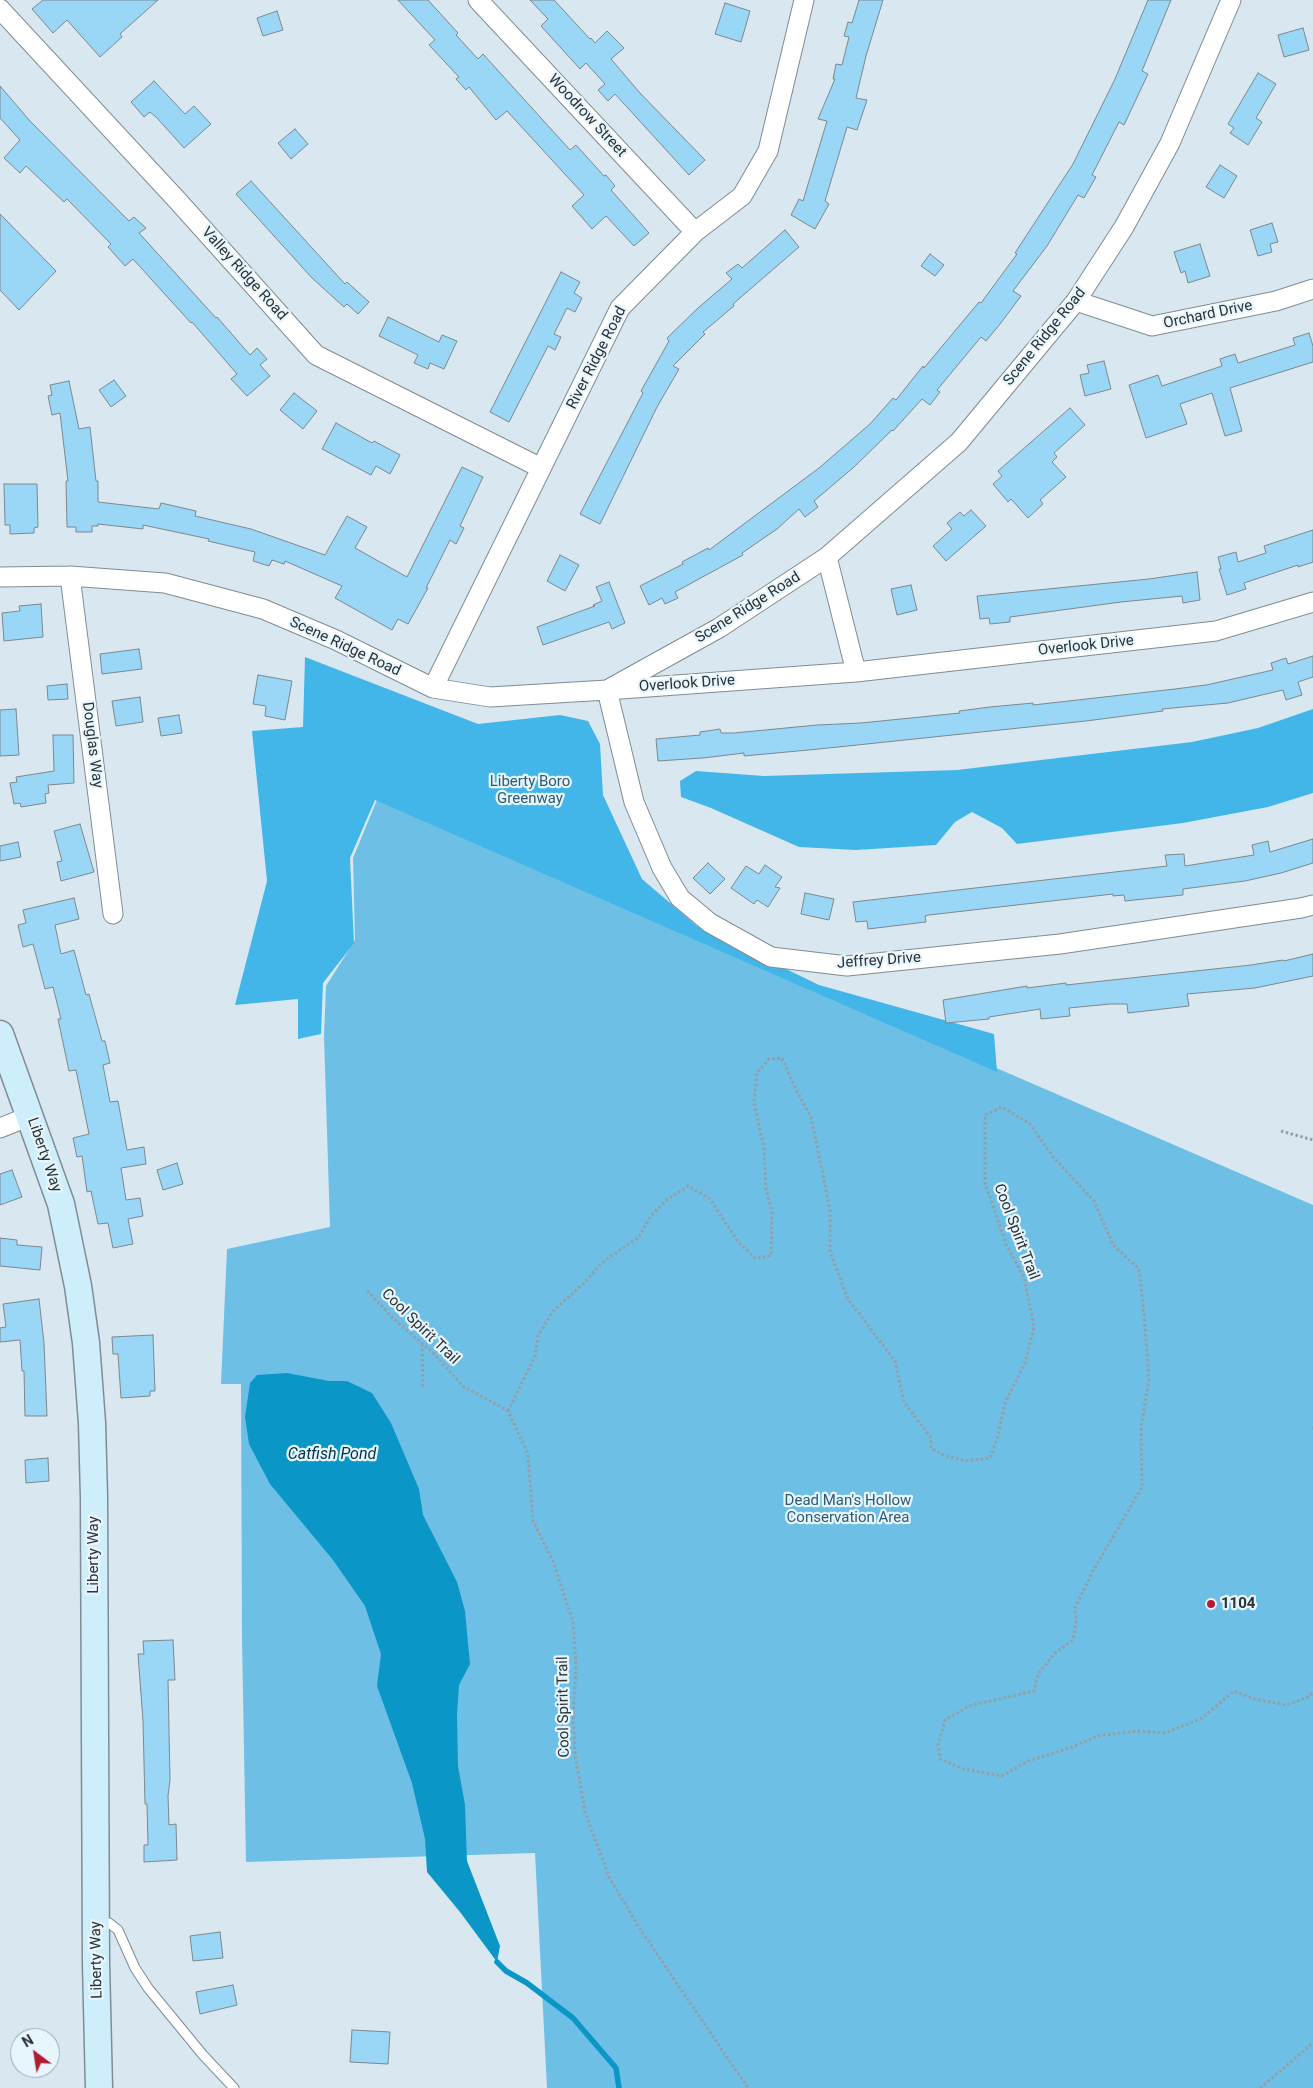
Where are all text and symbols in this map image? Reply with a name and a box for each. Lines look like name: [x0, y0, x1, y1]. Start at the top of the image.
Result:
street label: Woodrow Street: [544, 71, 630, 161]
street label: Valley Ridge Road: [197, 224, 291, 324]
street label: Scene Ridge Road: [1000, 284, 1090, 390]
street label: Orchard Drive: [1162, 297, 1254, 333]
street label: River Ridge Road: [563, 304, 631, 412]
street label: Scene Ridge Road: [692, 568, 804, 648]
street label: Scene Ridge Road: [287, 613, 403, 681]
street label: Overlook Drive: [1037, 632, 1135, 660]
street label: Overlook Drive: [638, 672, 736, 696]
street label: Douglas Way: [78, 701, 106, 789]
park label: Liberty Boro Greenway: [490, 773, 570, 808]
street label: Jeffrey Drive: [836, 949, 922, 973]
street label: Liberty Way: [23, 1115, 65, 1195]
street label: Cool Spirit Trail: [989, 1182, 1043, 1282]
street label: Cool Spirit Trail: [377, 1285, 463, 1369]
water label: Catfish Pond: [288, 1445, 376, 1465]
park label: Dead Man's Hollow Conservation Area: [785, 1492, 911, 1527]
street label: Liberty Way: [85, 1516, 103, 1594]
place label: 1104: [1221, 1595, 1255, 1613]
marker: 1104: [1205, 1598, 1217, 1610]
street label: Cool Spirit Trail: [554, 1656, 574, 1758]
street label: Liberty Way: [87, 1921, 107, 1999]
north arrow: [10, 2028, 60, 2078]
text: N: [19, 2032, 36, 2050]

